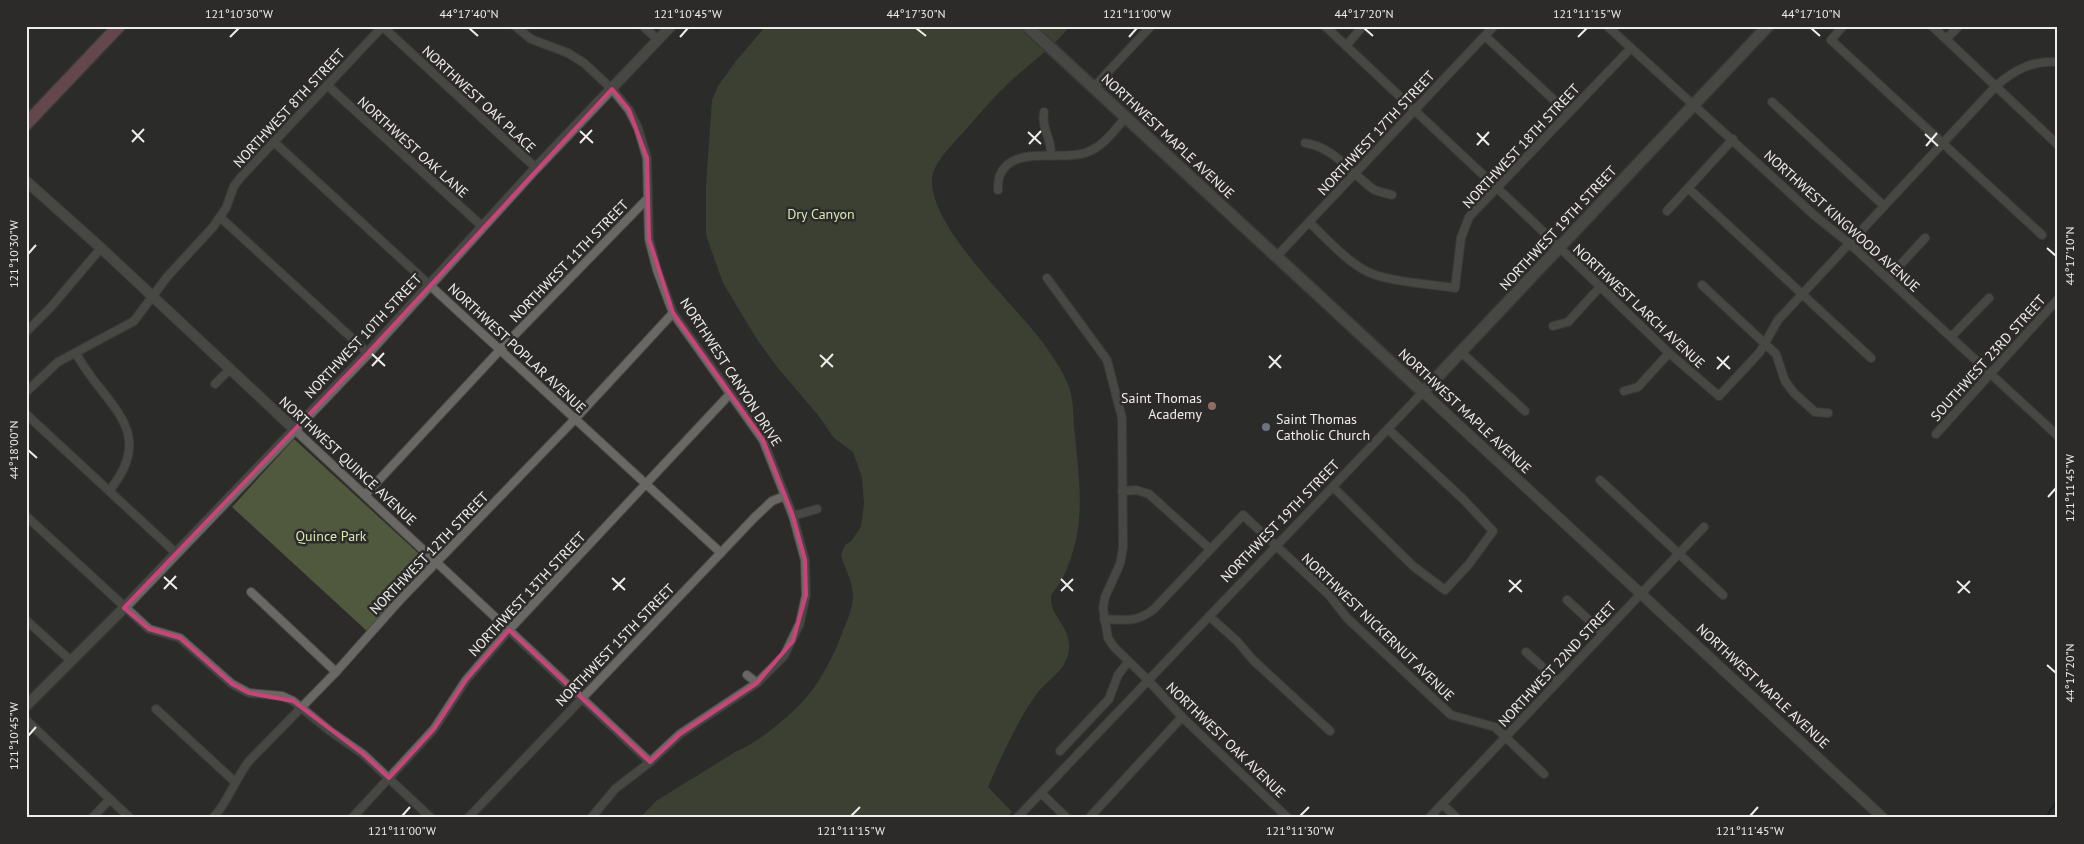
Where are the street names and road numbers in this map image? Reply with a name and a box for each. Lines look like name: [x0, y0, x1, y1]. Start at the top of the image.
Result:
street label: NORTHWEST OAK PLACE: [418, 42, 540, 156]
street label: NORTHWEST 8TH STREET: [229, 45, 349, 171]
street label: NORTHWEST 17TH STREET: [1314, 67, 1439, 199]
street label: NORTHWEST MAPLE AVENUE: [1098, 70, 1238, 202]
street label: NORTHWEST 18TH STREET: [1459, 80, 1584, 212]
street label: NORTHWEST OAK LANE: [354, 93, 472, 201]
street label: NORTHWEST KINGWOOD AVENUE: [1760, 146, 1924, 296]
street label: NORTHWEST 19TH STREET: [1496, 162, 1621, 294]
street label: NORTHWEST 11TH STREET: [506, 196, 632, 326]
street label: NORTHWEST LARCH AVENUE: [1569, 240, 1709, 372]
street label: NORTHWEST 10TH STREET: [301, 270, 426, 402]
street label: NORTHWEST POPLAR AVENUE: [444, 279, 590, 417]
street label: SOUTHWEST 23RD STREET: [1927, 291, 2050, 425]
street label: NORTHWEST CANYON DRIVE: [676, 294, 786, 450]
street label: NORTHWEST MAPLE AVENUE: [1395, 345, 1535, 477]
street label: NORTHWEST QUINCE AVENUE: [276, 393, 420, 529]
street label: NORTHWEST 19TH STREET: [1217, 456, 1343, 586]
street label: NORTHWEST 12TH STREET: [366, 488, 492, 618]
street label: NORTHWEST 13TH STREET: [465, 528, 590, 660]
street label: NORTHWEST NICKERNUT AVENUE: [1298, 549, 1458, 705]
street label: NORTHWEST 15TH STREET: [552, 580, 678, 710]
street label: NORTHWEST 22ND STREET: [1494, 597, 1620, 730]
street label: NORTHWEST MAPLE AVENUE: [1693, 620, 1833, 752]
street label: NORTHWEST OAK AVENUE: [1163, 678, 1289, 802]

